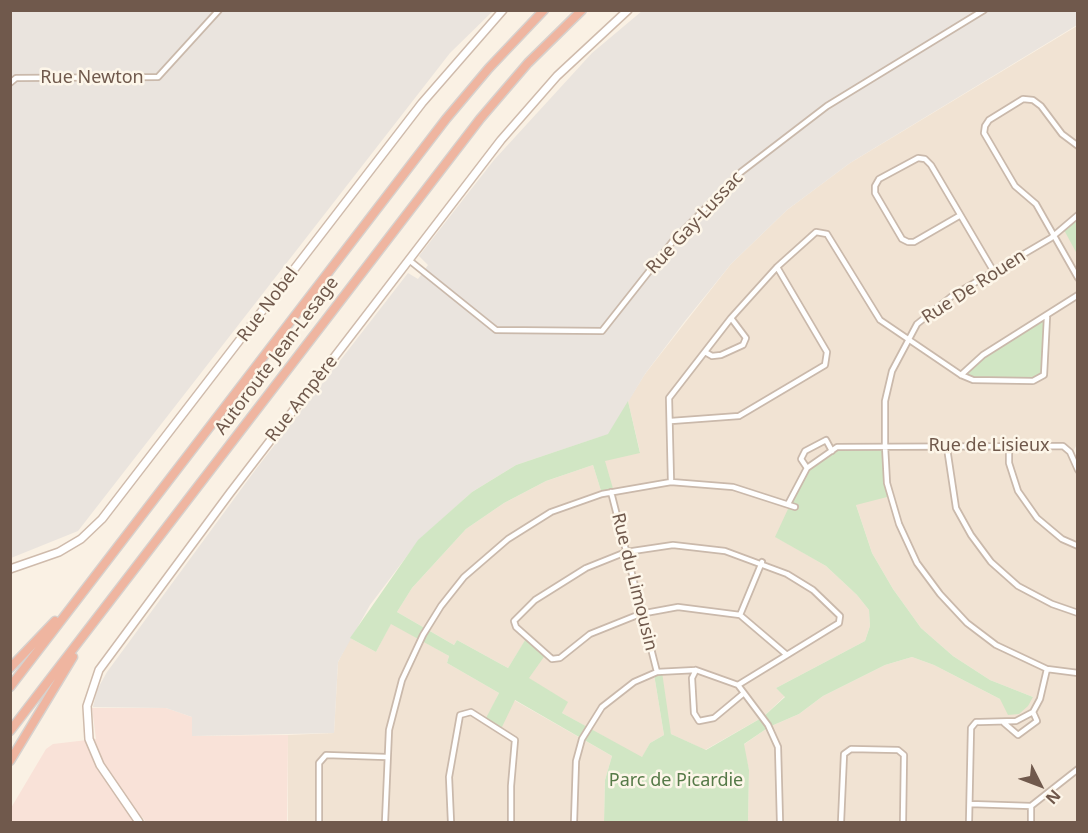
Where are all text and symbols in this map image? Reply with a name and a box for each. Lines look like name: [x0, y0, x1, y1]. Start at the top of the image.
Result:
street label: Rue Newton: [40, 67, 144, 89]
street label: Rue Gay-Lussac: [642, 167, 748, 279]
street label: Rue De Rouen: [918, 245, 1030, 329]
street label: Rue Nobel: [233, 264, 303, 346]
street label: Autoroute Jean-Lesage: [211, 273, 343, 439]
street label: Rue Ampère: [261, 351, 343, 447]
street label: Rue de Lisieux: [928, 435, 1050, 457]
street label: Rue du Limousin: [606, 511, 662, 653]
north arrow: [1010, 755, 1070, 815]
park label: Parc de Picardie: [609, 770, 743, 792]
text: N: [1041, 785, 1066, 809]

